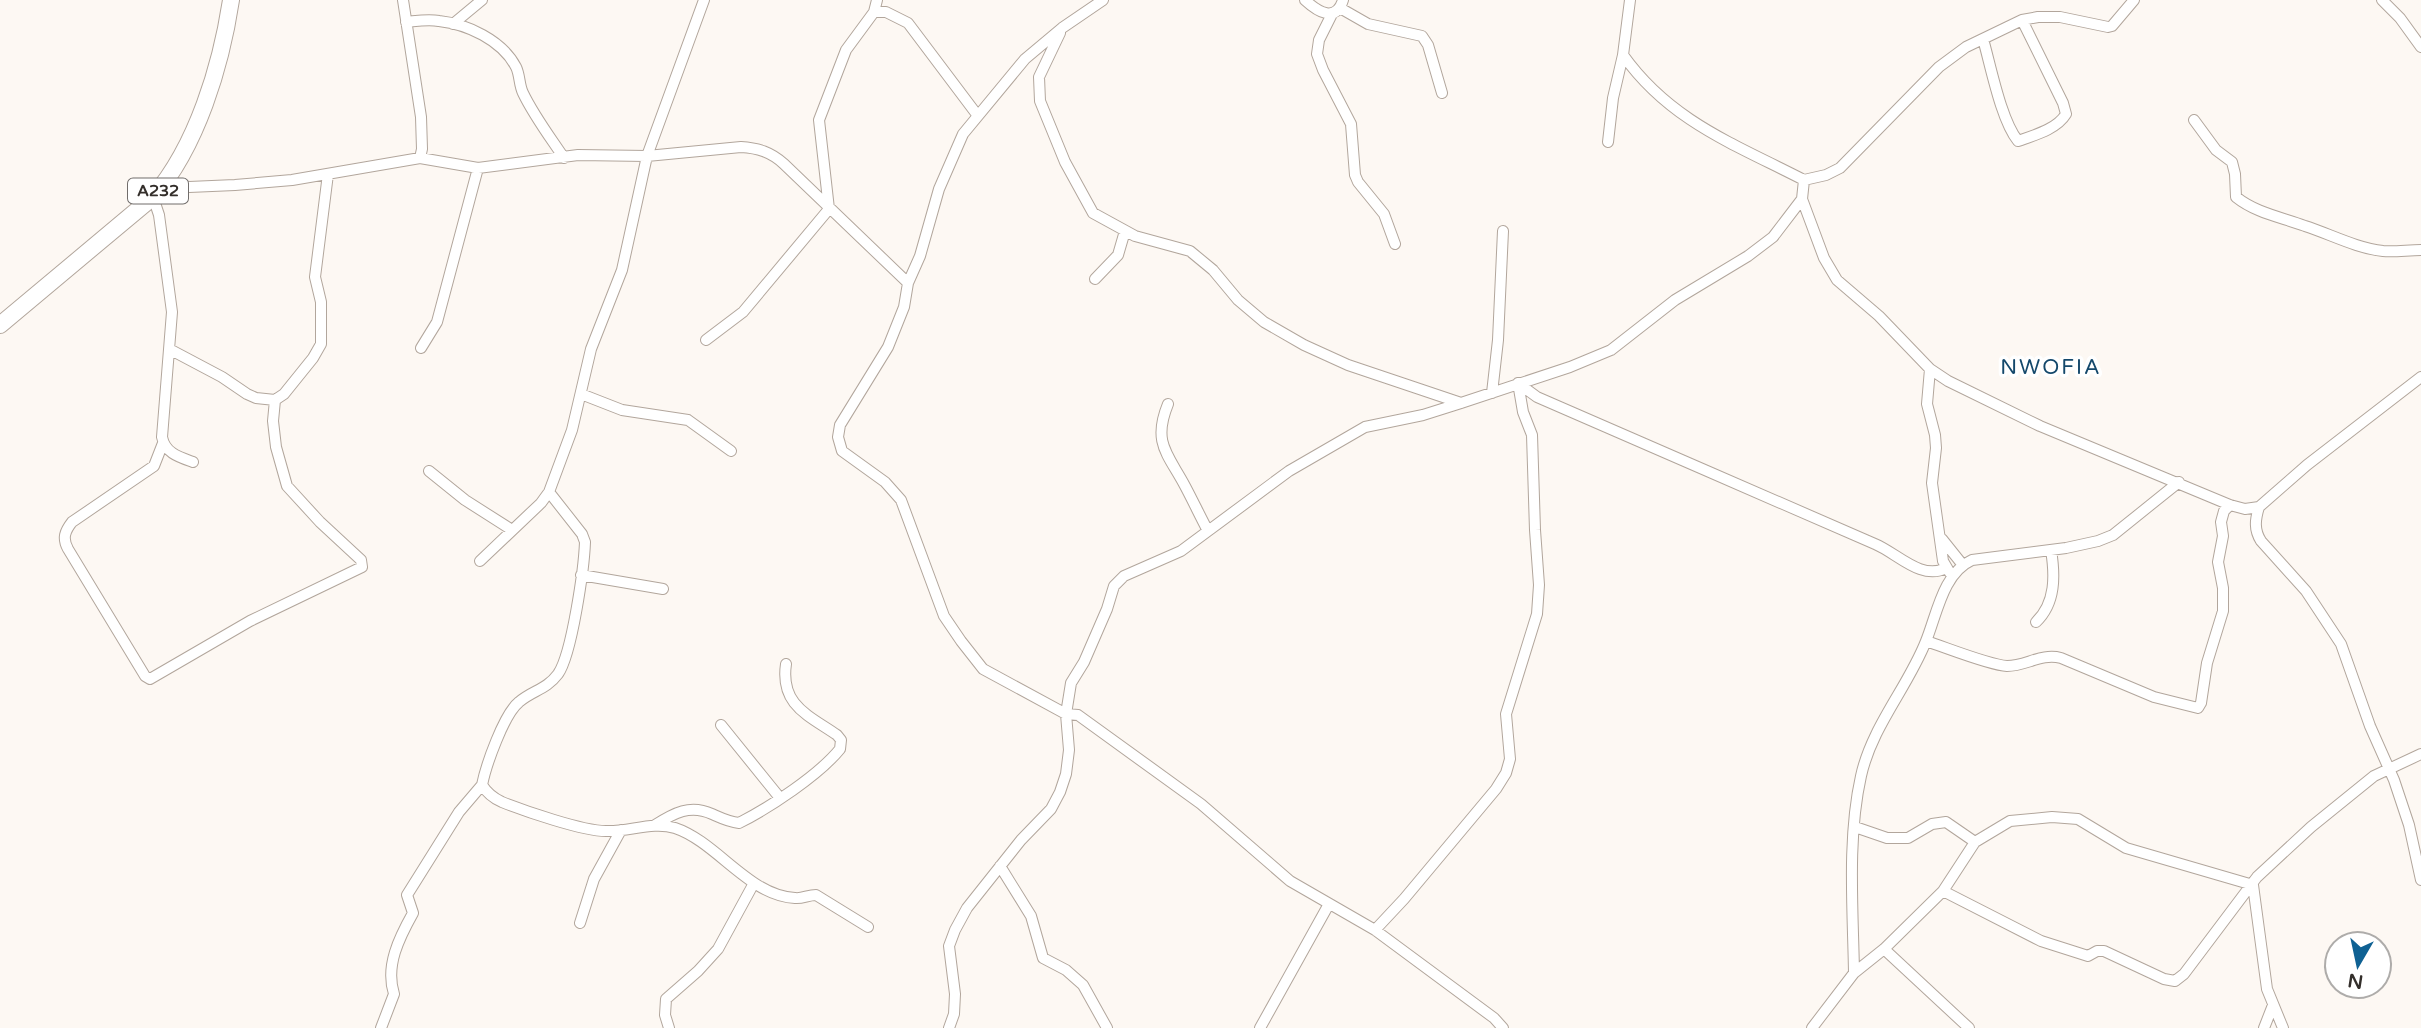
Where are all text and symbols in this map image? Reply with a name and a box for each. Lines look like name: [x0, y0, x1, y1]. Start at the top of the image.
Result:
road number: A232: [128, 178, 188, 204]
district label: NWOFIA: [2000, 355, 2102, 380]
north arrow: [2323, 930, 2393, 1000]
text: N: [2346, 969, 2365, 993]

